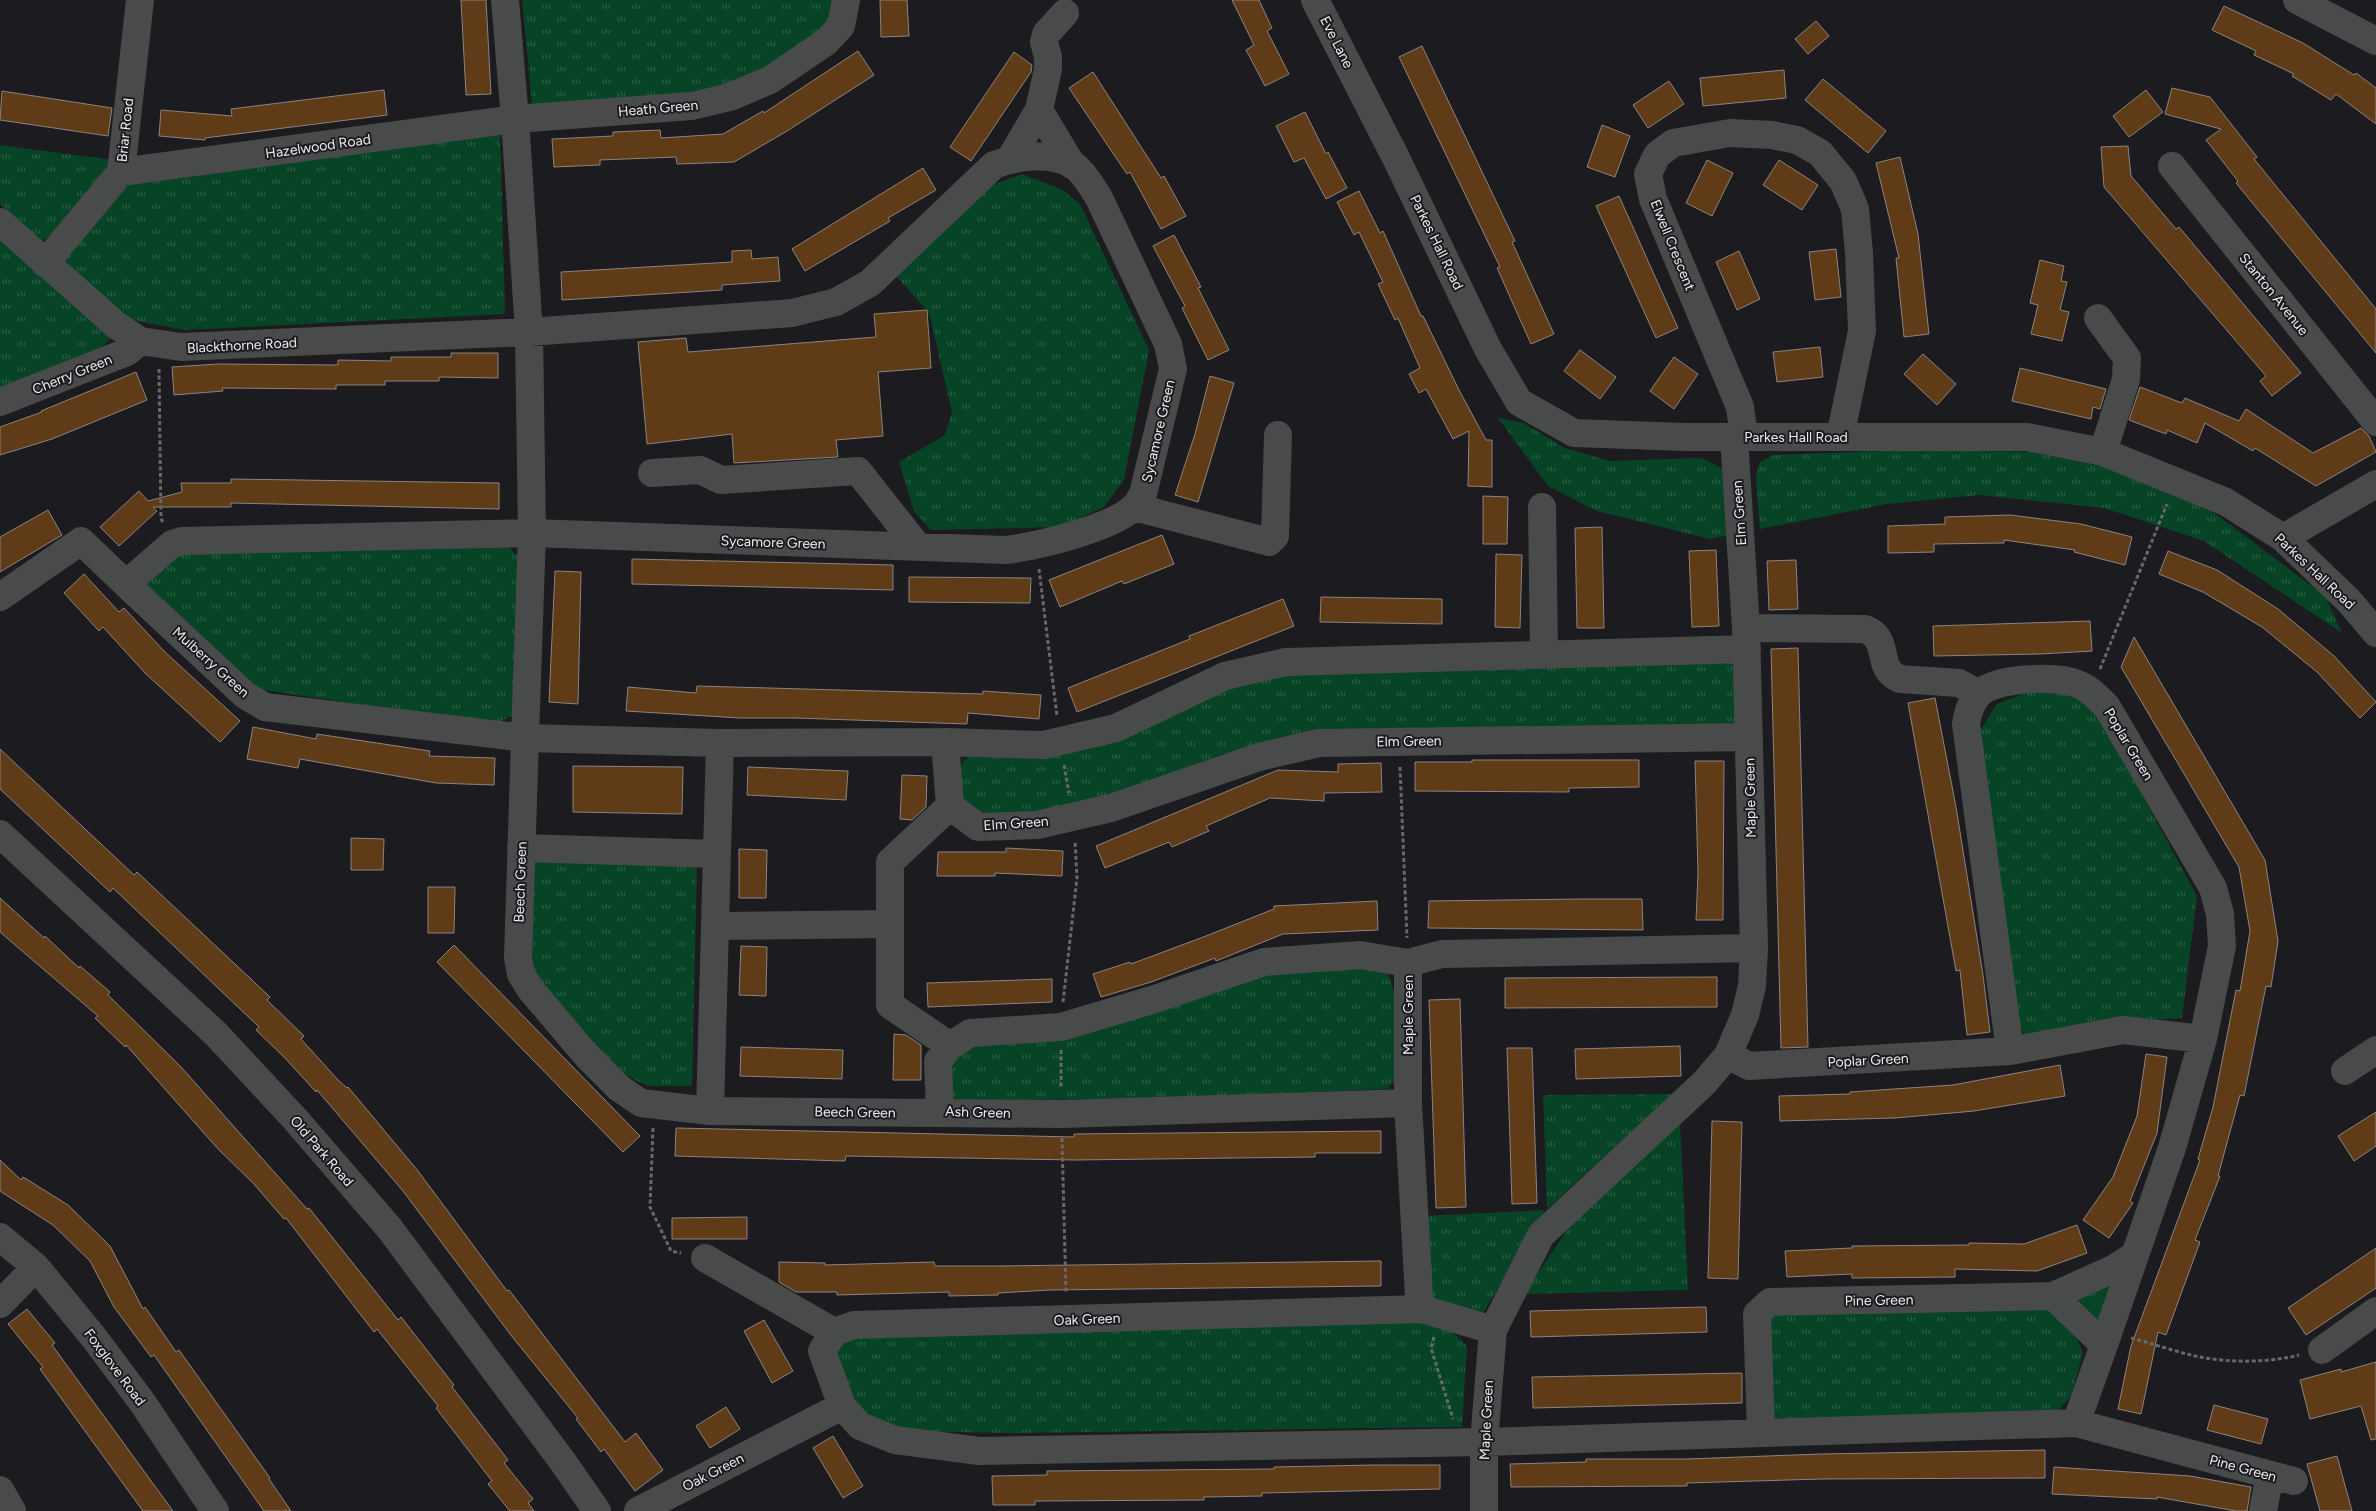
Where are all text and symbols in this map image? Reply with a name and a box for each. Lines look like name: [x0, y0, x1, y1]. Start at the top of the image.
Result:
street label: Eve Lane: [1316, 13, 1357, 72]
street label: Briar Road: [114, 97, 137, 163]
street label: Heath Green: [617, 97, 699, 120]
street label: Hazelwood Road: [264, 131, 372, 162]
street label: Parkes Hall Road: [1406, 192, 1467, 293]
street label: Elwell Crescent: [1647, 197, 1699, 293]
street label: Stanton Avenue: [2235, 250, 2312, 339]
street label: Blackthorne Road: [187, 334, 298, 357]
street label: Cherry Green: [30, 351, 115, 398]
street label: Sycamore Green: [1138, 378, 1179, 484]
street label: Parkes Hall Road: [1744, 429, 1848, 446]
street label: Elm Green: [1729, 480, 1750, 546]
street label: Parkes Hall Road: [2271, 530, 2358, 613]
street label: Sycamore Green: [720, 532, 826, 553]
street label: Mulberry Green: [169, 623, 253, 701]
street label: Poplar Green: [2100, 705, 2157, 784]
street label: Elm Green: [1376, 732, 1442, 751]
street label: Maple Green: [1741, 758, 1760, 838]
street label: Elm Green: [983, 813, 1049, 834]
street label: Beech Green: [511, 841, 530, 923]
street label: Maple Green: [1400, 975, 1417, 1055]
street label: Poplar Green: [1827, 1050, 1909, 1071]
street label: Beech Green: [814, 1103, 896, 1122]
street label: Ash Green: [945, 1103, 1011, 1122]
street label: Old Park Road: [286, 1113, 357, 1190]
street label: Pine Green: [1844, 1291, 1914, 1310]
street label: Oak Green: [1053, 1310, 1121, 1329]
street label: Foxglove Road: [80, 1326, 149, 1409]
street label: Maple Green: [1476, 1379, 1497, 1460]
street label: Oak Green: [680, 1450, 747, 1495]
street label: Pine Green: [2207, 1451, 2278, 1486]

